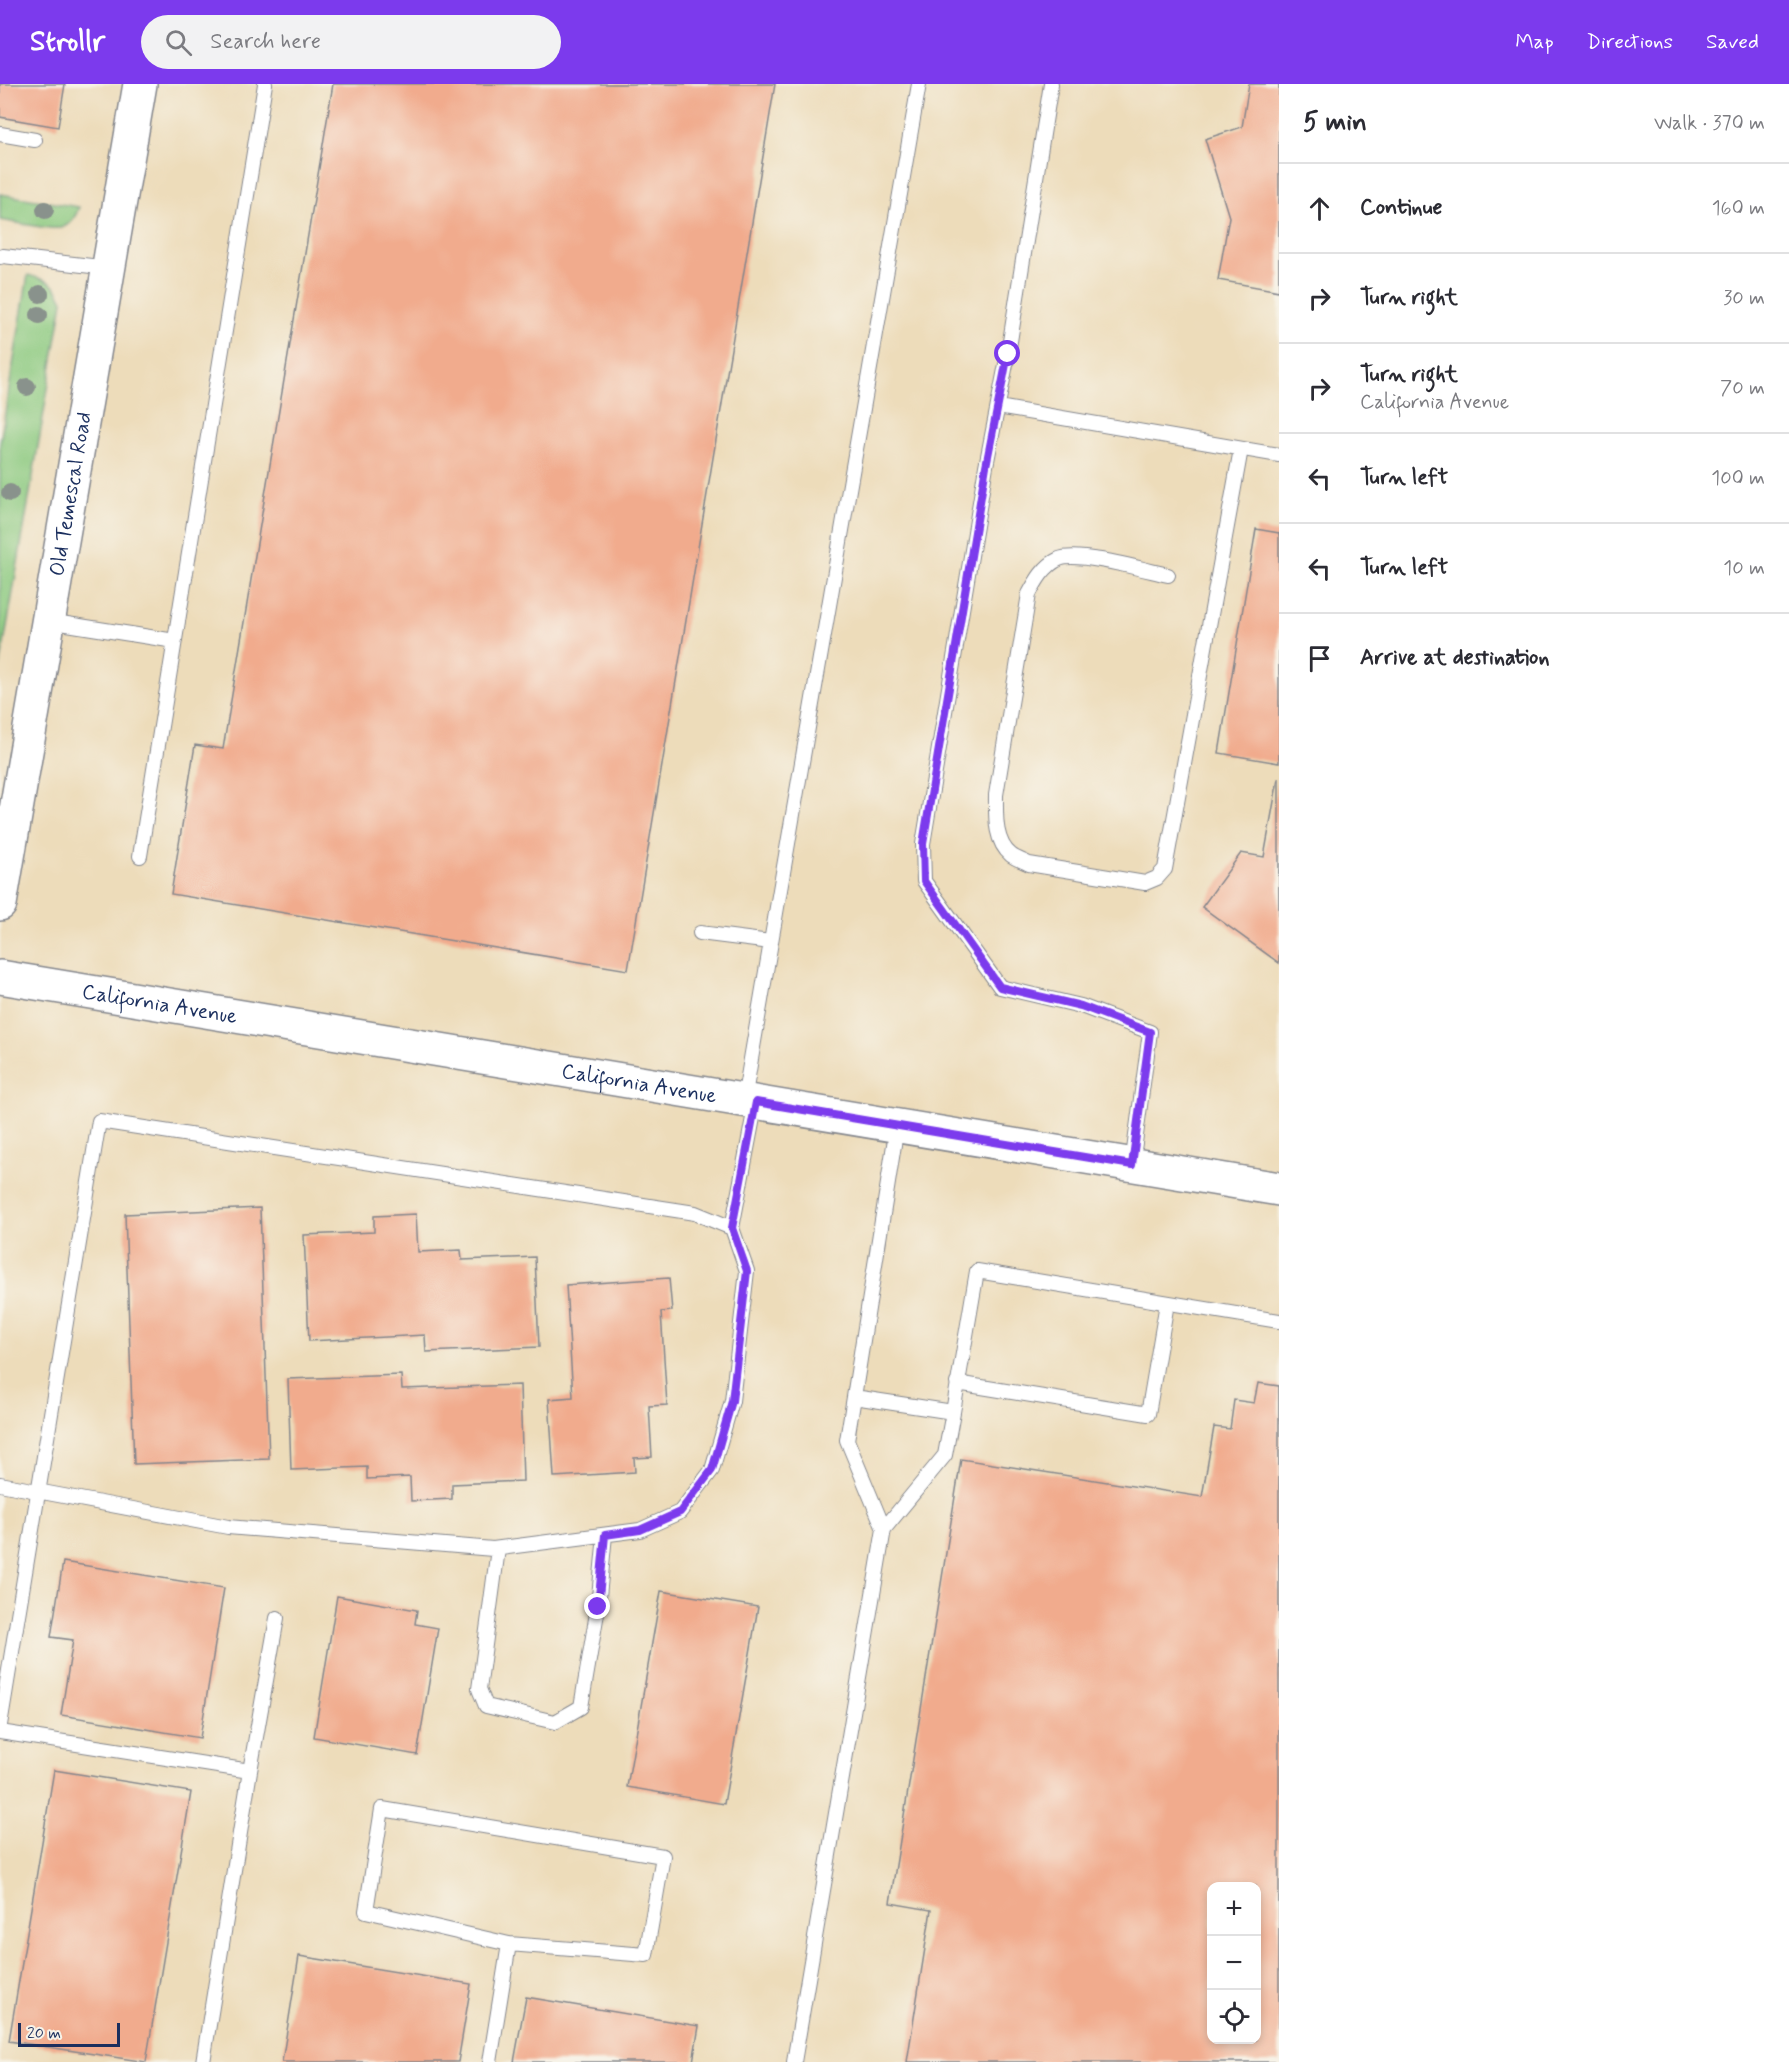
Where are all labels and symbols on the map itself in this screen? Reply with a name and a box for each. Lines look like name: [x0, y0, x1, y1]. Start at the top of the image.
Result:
route start: [994, 340, 1020, 366]
street label: Old Temescal Road: [43, 410, 99, 578]
street label: California Avenue: [80, 978, 239, 1031]
street label: California Avenue: [560, 1057, 719, 1111]
route end: [584, 1593, 610, 1619]
scale bar: [18, 2020, 120, 2048]

